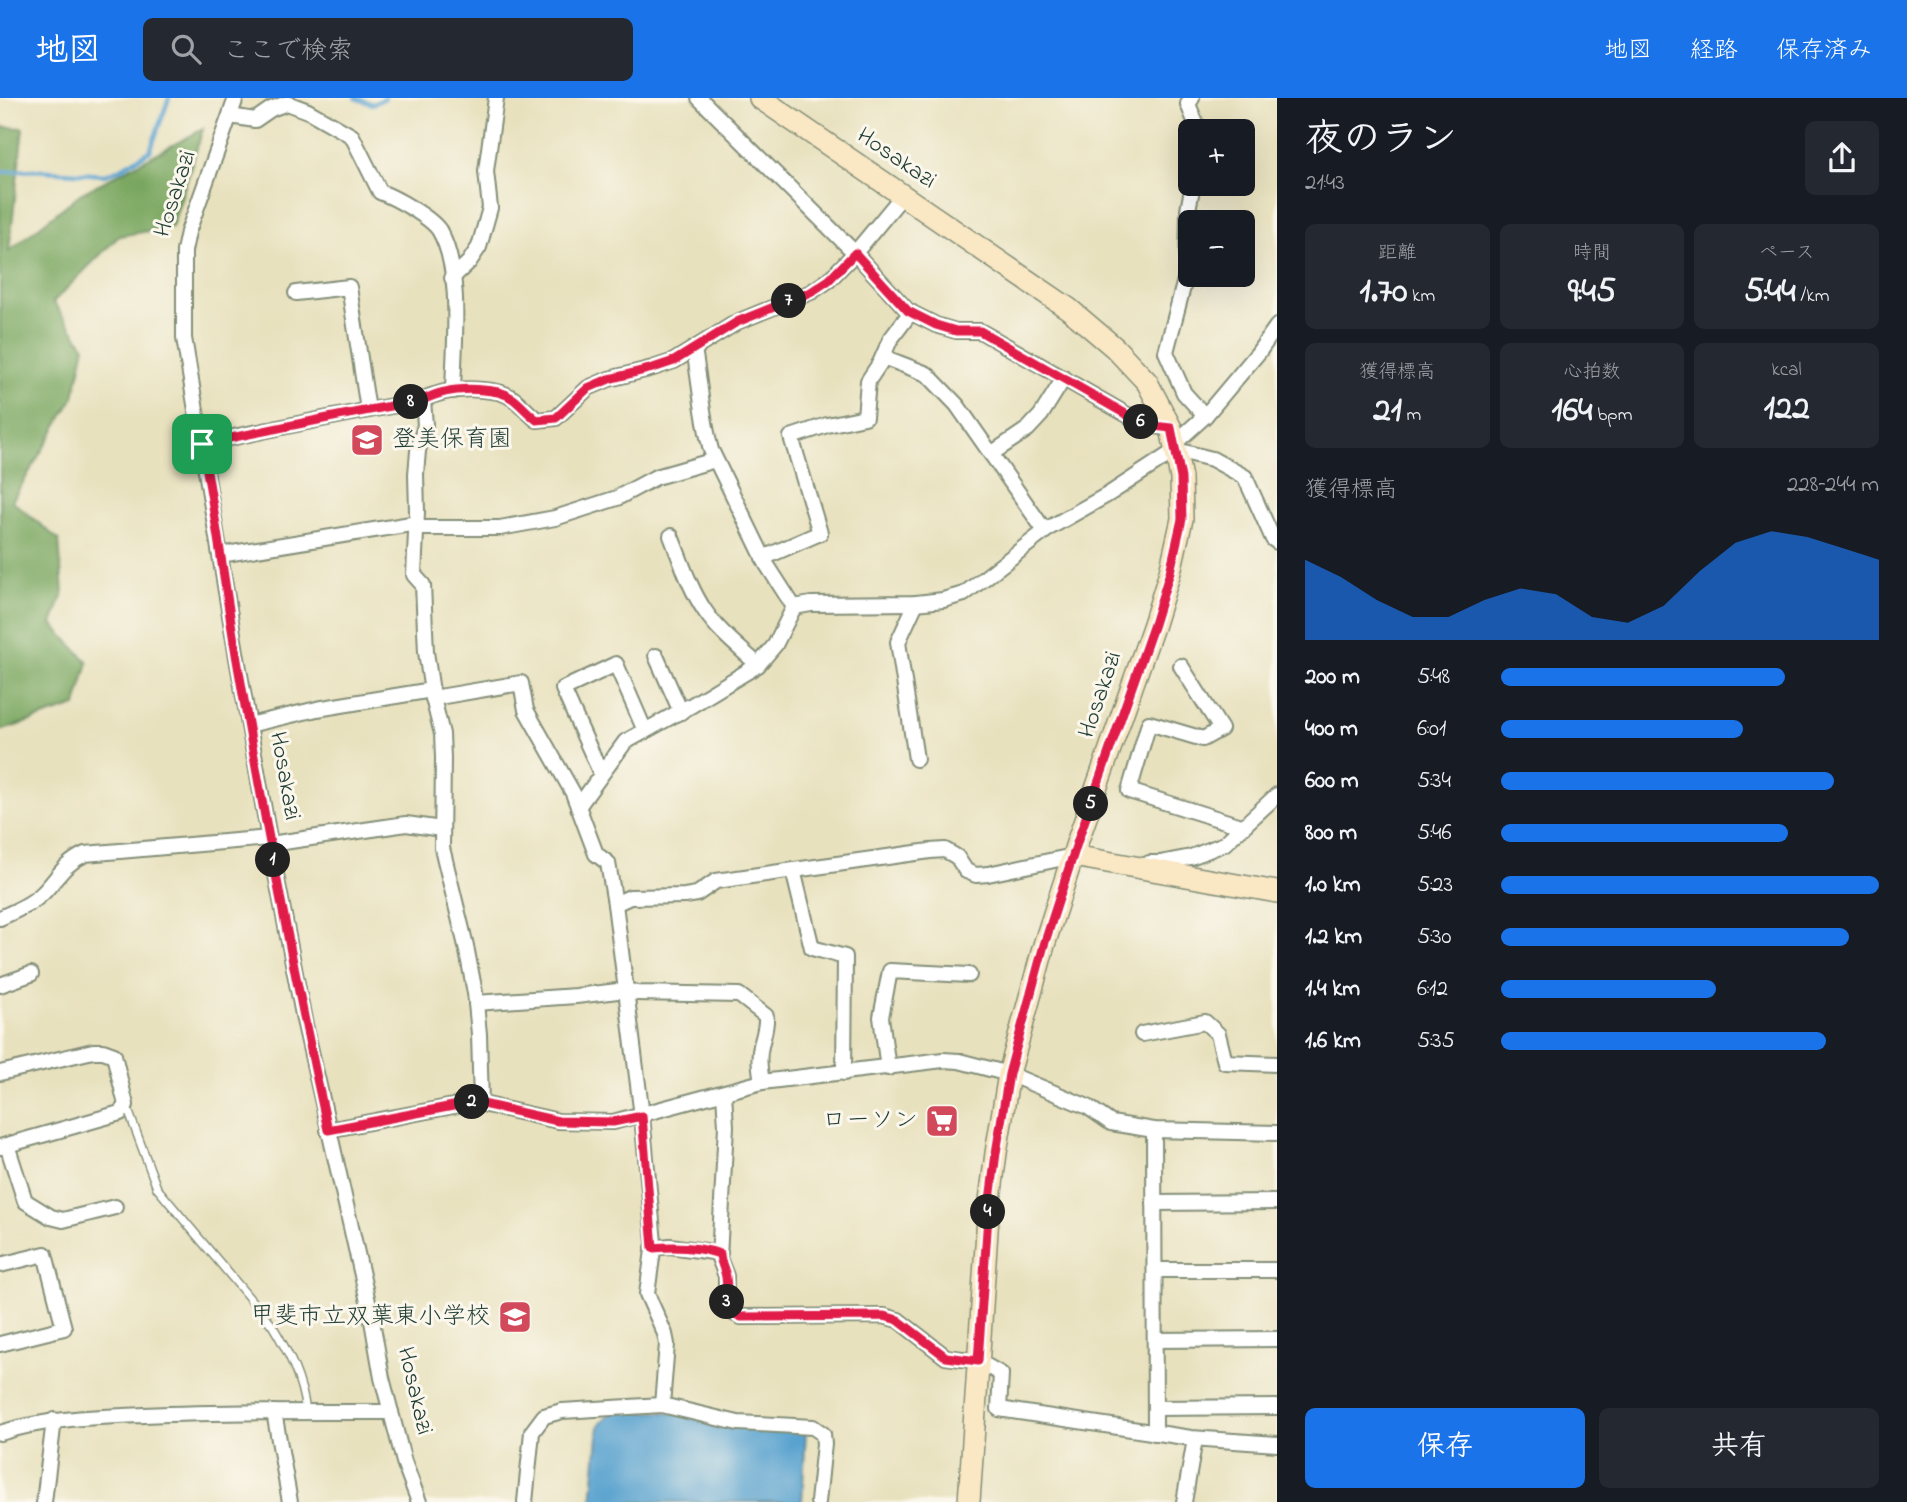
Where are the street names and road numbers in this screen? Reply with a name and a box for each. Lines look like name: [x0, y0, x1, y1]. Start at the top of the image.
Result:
street label: Hosakazi: [849, 119, 943, 199]
street label: Hosakazi: [146, 146, 206, 242]
street label: Hosakazi: [1070, 647, 1132, 743]
street label: Hosakazi: [259, 729, 309, 823]
street label: Hosakazi: [387, 1343, 441, 1439]

